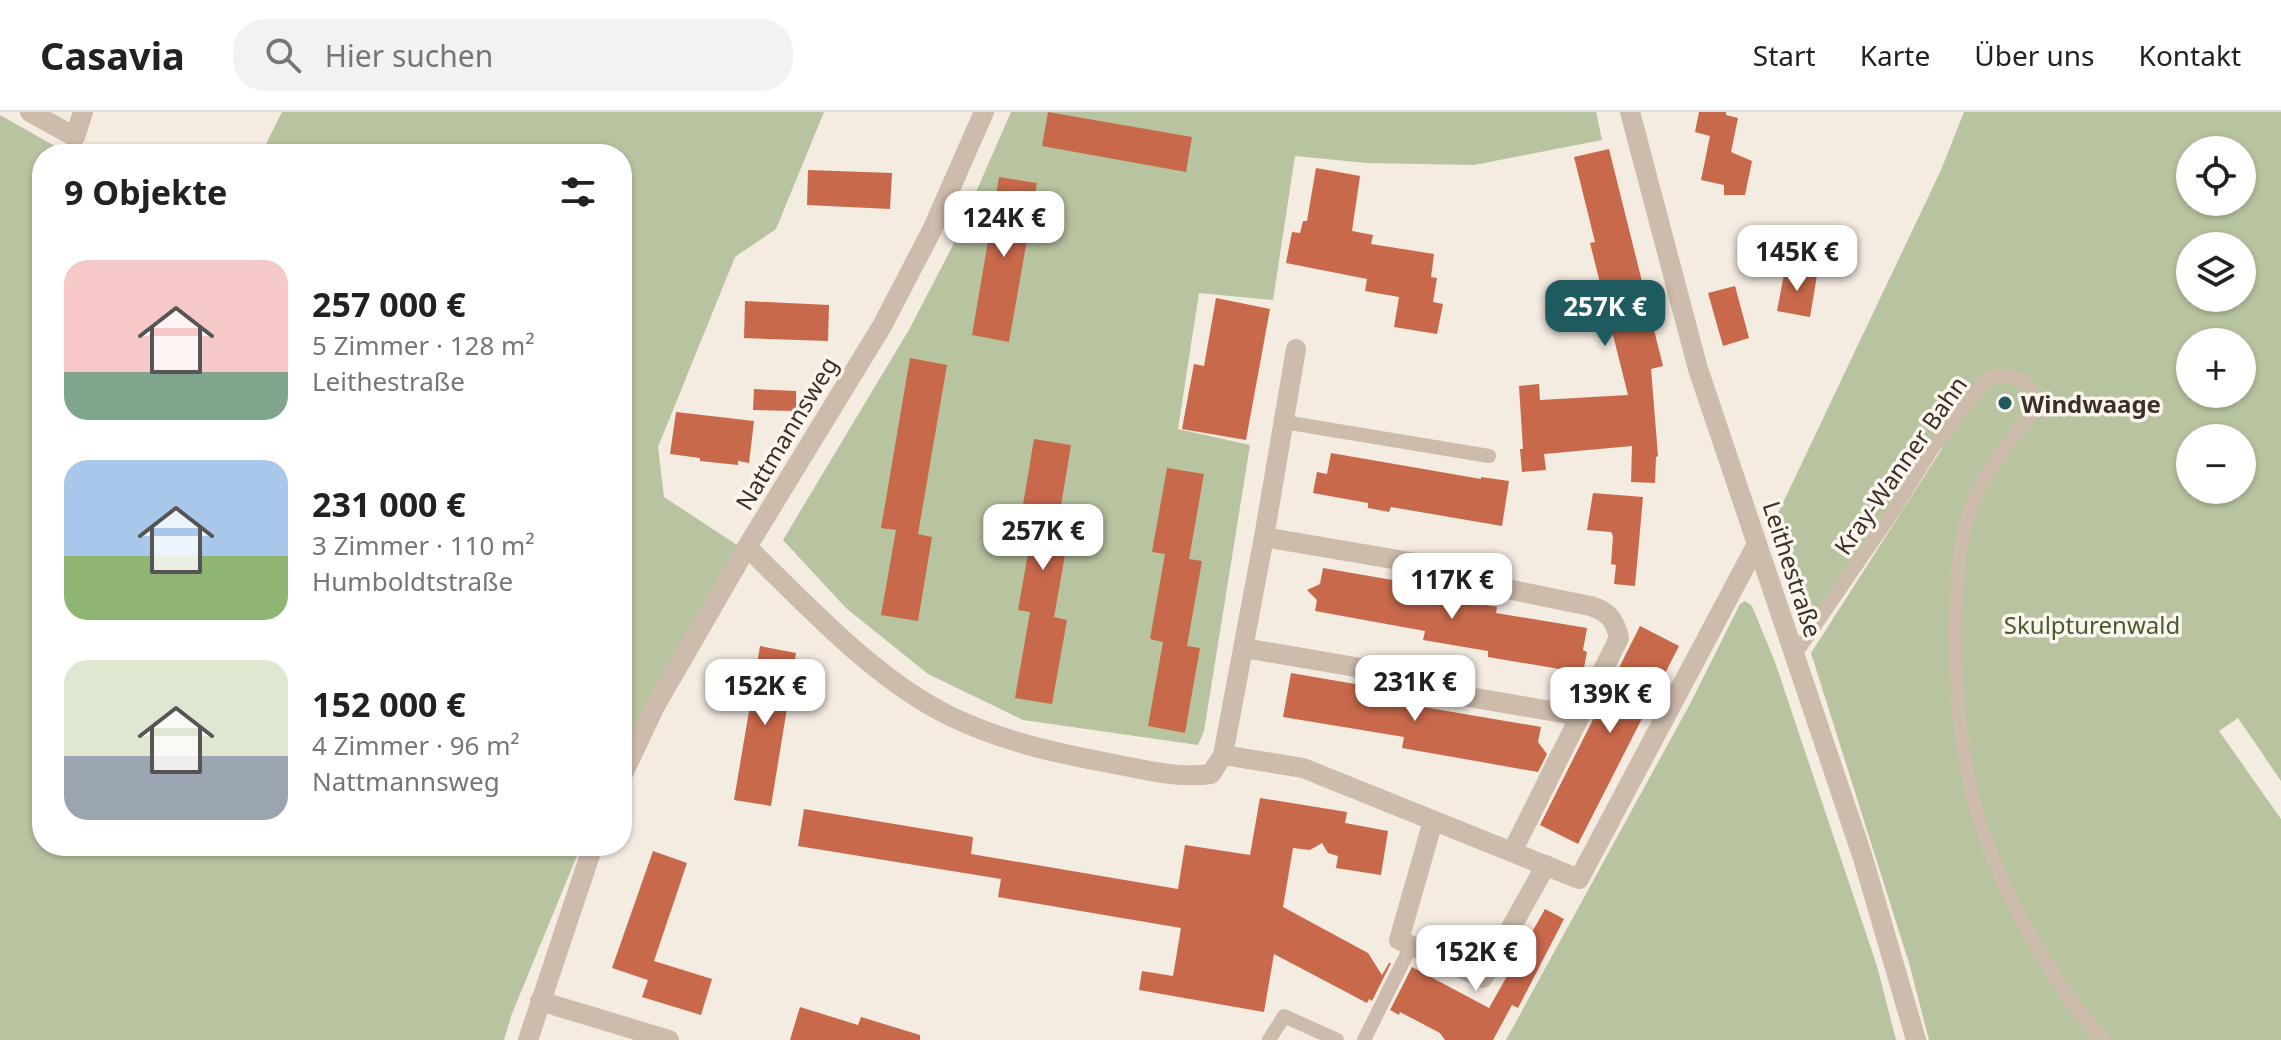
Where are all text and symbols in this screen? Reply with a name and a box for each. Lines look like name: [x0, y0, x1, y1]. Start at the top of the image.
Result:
search box: [233, 19, 793, 91]
text: Casavia: [40, 29, 185, 81]
icon: search: [261, 33, 305, 77]
text: Hier suchen: [325, 35, 493, 76]
text: Start: [1753, 36, 1816, 74]
text: Karte: [1860, 36, 1930, 74]
text: Über uns: [1974, 36, 2095, 74]
text: Kontakt: [2139, 36, 2241, 74]
map controls: [2176, 136, 2256, 504]
button: locate: [2176, 136, 2256, 216]
text: 9 Objekte: [64, 169, 227, 215]
icon: filters: [556, 170, 600, 214]
pin: 124K €: [939, 191, 1069, 259]
text: 124K €: [962, 199, 1046, 235]
pin: 145K €: [1732, 225, 1862, 293]
button: layers: [2176, 232, 2256, 312]
text: 145K €: [1755, 233, 1839, 269]
pin: 257K €: [1540, 280, 1670, 348]
text: 257 000 €: [312, 281, 466, 327]
text: 257K €: [1563, 288, 1647, 324]
icon: home: [128, 292, 224, 388]
text: 5 Zimmer · 128 m²: [312, 327, 535, 363]
button: +: [2176, 328, 2256, 408]
street label: Nattmannsweg: [727, 350, 845, 516]
text: Leithestraße: [312, 363, 465, 399]
street label: Kray-Wanner Bahn: [1826, 369, 1974, 561]
place label: Windwaage: [2021, 387, 2161, 420]
marker: Windwaage: [1996, 394, 2014, 412]
button: −: [2176, 424, 2256, 504]
text: 231 000 €: [312, 481, 466, 527]
icon: home: [128, 492, 224, 588]
street label: Leithestraße: [1756, 497, 1830, 641]
pin: 257K €: [978, 504, 1108, 572]
text: 257K €: [1001, 512, 1085, 548]
text: 3 Zimmer · 110 m²: [312, 527, 535, 563]
pin: 117K €: [1387, 553, 1517, 621]
text: 117K €: [1410, 561, 1494, 597]
text: Humboldtstraße: [312, 563, 513, 599]
park label: Skulpturenwald: [2004, 608, 2180, 641]
pin: 231K €: [1350, 655, 1480, 723]
pin: 152K €: [700, 659, 830, 727]
text: 231K €: [1373, 663, 1457, 699]
text: 152K €: [723, 667, 807, 703]
pin: 139K €: [1545, 667, 1675, 735]
text: 139K €: [1568, 675, 1652, 711]
text: 152 000 €: [312, 681, 466, 727]
icon: home: [128, 692, 224, 788]
text: 4 Zimmer · 96 m²: [312, 727, 520, 763]
text: Nattmannsweg: [312, 763, 500, 799]
pin: 152K €: [1411, 925, 1541, 993]
text: 152K €: [1434, 933, 1518, 969]

